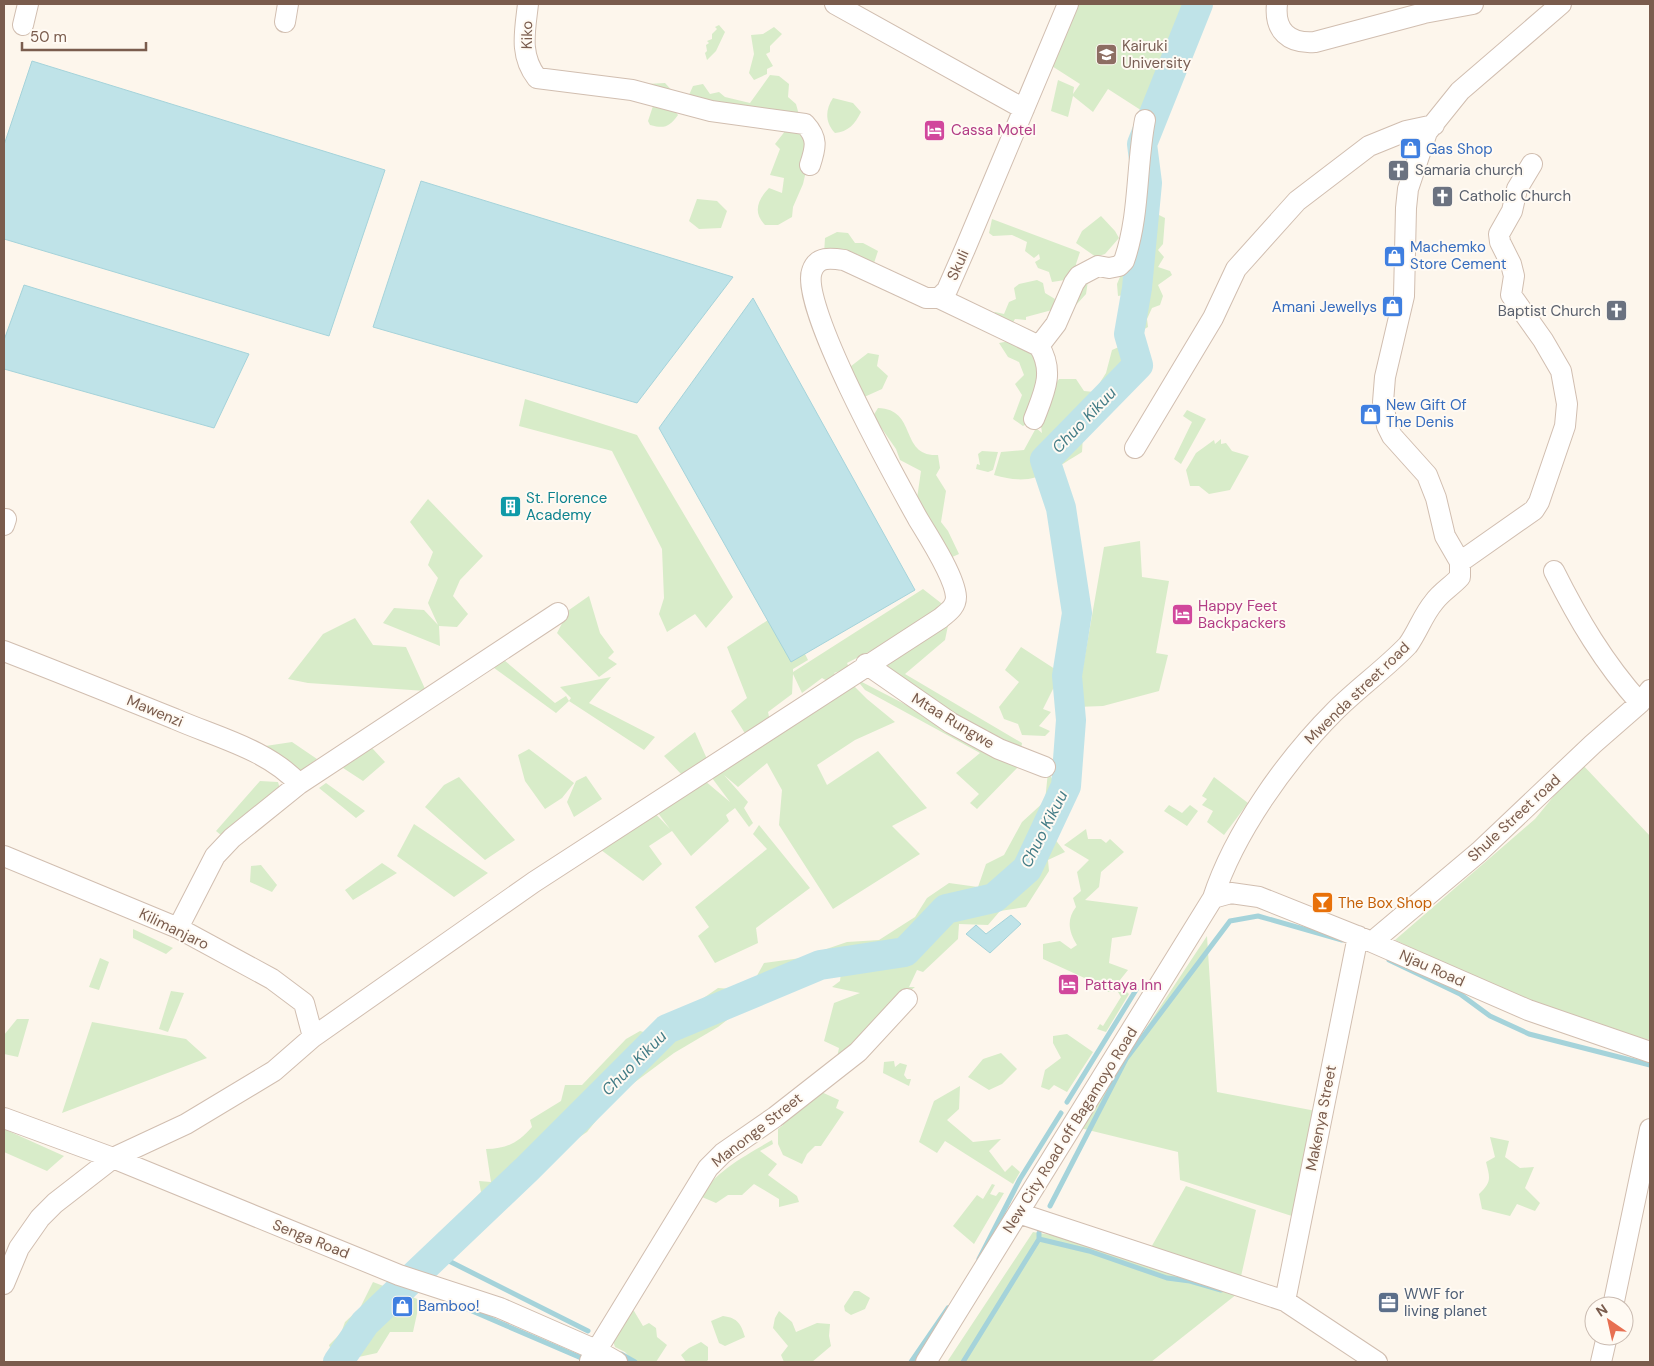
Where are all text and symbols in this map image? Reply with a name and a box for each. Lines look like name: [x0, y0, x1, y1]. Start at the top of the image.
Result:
scale bar: [22, 20, 146, 52]
street label: Kiko: [517, 21, 537, 49]
text: 50 m: [30, 27, 67, 47]
place label: Kairuki University: [1122, 36, 1192, 73]
school or university icon: Kairuki University: [1094, 43, 1118, 67]
hotel icon: Cassa Motel: [923, 118, 947, 142]
place label: Cassa Motel: [951, 120, 1036, 140]
shop icon: Gas Shop: [1398, 137, 1422, 161]
place label: Gas Shop: [1426, 139, 1493, 159]
church icon: Samaria church: [1387, 158, 1411, 182]
place label: Samaria church: [1415, 160, 1523, 180]
church icon: Catholic Church: [1431, 184, 1455, 208]
place label: Catholic Church: [1459, 186, 1571, 206]
place label: Machemko Store Cement: [1410, 237, 1507, 274]
shop icon: Machemko Store Cement: [1382, 244, 1406, 268]
street label: Skuli: [942, 246, 974, 284]
shop icon: Amani Jewellys: [1381, 295, 1405, 319]
place label: Amani Jewellys: [1272, 297, 1377, 317]
church icon: Baptist Church: [1605, 299, 1629, 323]
place label: Baptist Church: [1498, 301, 1601, 321]
water label: Chuo Kikuu: [1047, 383, 1121, 457]
place label: New Gift Of The Denis: [1386, 395, 1467, 432]
shop icon: New Gift Of The Denis: [1358, 402, 1382, 426]
place label: St. Florence Academy: [526, 488, 607, 525]
building icon: St. Florence Academy: [498, 495, 522, 519]
place label: Happy Feet Backpackers: [1198, 596, 1286, 633]
hotel icon: Happy Feet Backpackers: [1170, 603, 1194, 627]
street label: Mwenda street road: [1300, 637, 1414, 749]
street label: Mtaa Rungwe: [908, 688, 998, 754]
street label: Mawenzi: [124, 690, 186, 732]
street label: Shule Street road: [1463, 770, 1565, 866]
water label: Chuo Kikuu: [1016, 787, 1072, 871]
bar icon: The Box Shop: [1310, 891, 1334, 915]
place label: The Box Shop: [1338, 893, 1432, 913]
street label: Kilimanjaro: [136, 903, 212, 955]
street label: Njau Road: [1396, 945, 1468, 991]
hotel icon: Pattaya Inn: [1057, 973, 1081, 997]
place label: Pattaya Inn: [1085, 975, 1162, 995]
street label: New City Road off Bagamoyo Road: [998, 1023, 1142, 1237]
water label: Chuo Kikuu: [597, 1026, 671, 1100]
street label: Makenya Street: [1301, 1063, 1341, 1173]
street label: Manonge Street: [708, 1088, 807, 1172]
street label: Senga Road: [270, 1215, 352, 1263]
place label: WWF for living planet: [1404, 1284, 1487, 1321]
office icon: WWF for living planet: [1376, 1291, 1400, 1315]
shop icon: Bamboo!: [390, 1294, 414, 1318]
place label: Bamboo!: [418, 1296, 480, 1316]
north arrow: [1584, 1296, 1634, 1346]
text: N: [1592, 1300, 1611, 1321]

